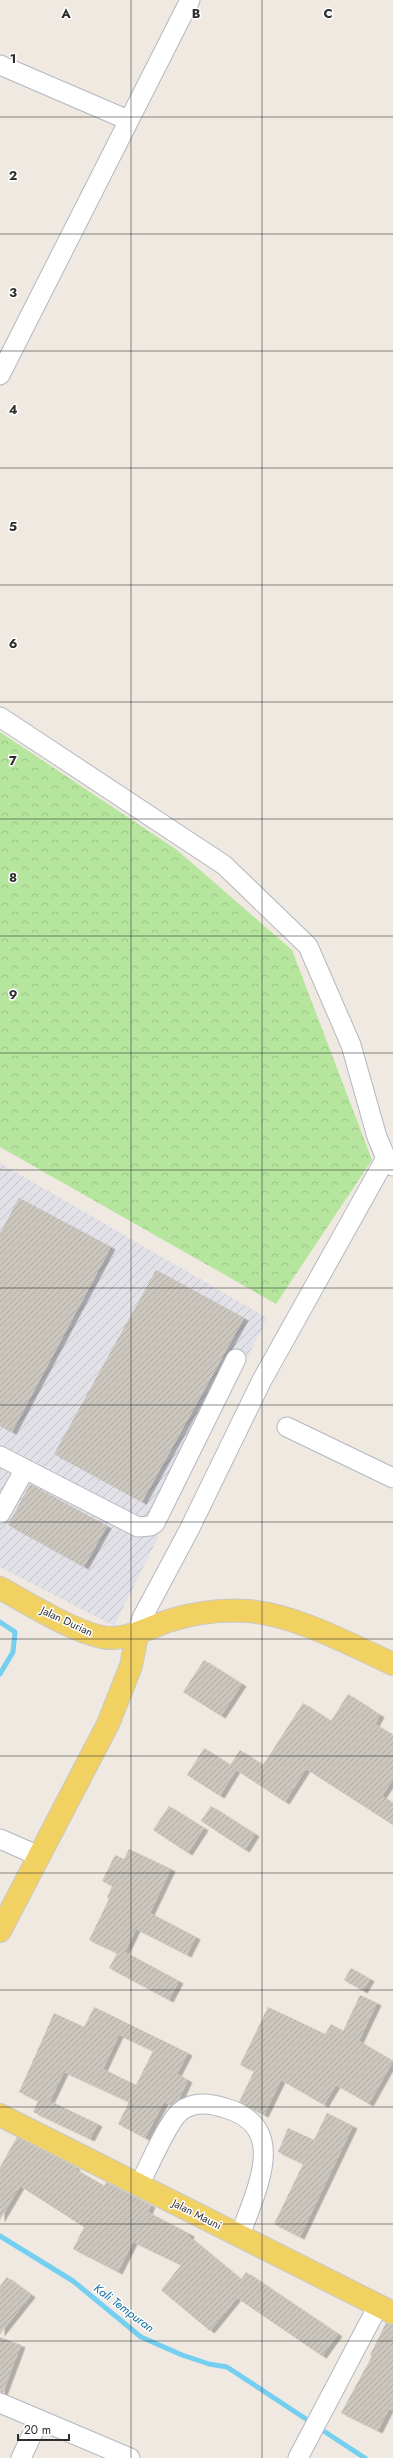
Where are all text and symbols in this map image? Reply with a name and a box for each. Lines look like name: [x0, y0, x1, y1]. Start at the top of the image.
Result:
text: A: [60, 4, 71, 23]
text: B: [192, 4, 201, 23]
text: C: [323, 4, 333, 23]
text: 1: [10, 49, 16, 68]
text: 2: [9, 166, 17, 185]
text: 3: [9, 283, 17, 302]
text: 4: [8, 400, 18, 419]
text: 5: [9, 517, 17, 536]
text: 6: [9, 634, 18, 653]
text: 7: [9, 751, 17, 770]
text: 8: [9, 868, 17, 887]
text: 9: [9, 985, 18, 1004]
street label: Jalan Durian: [37, 1601, 96, 1640]
street label: Jalan Mauni: [168, 2194, 225, 2233]
water label: Kali Tempuran: [90, 2279, 158, 2337]
scale bar: [18, 2416, 69, 2442]
text: 20 m: [24, 2421, 51, 2439]

